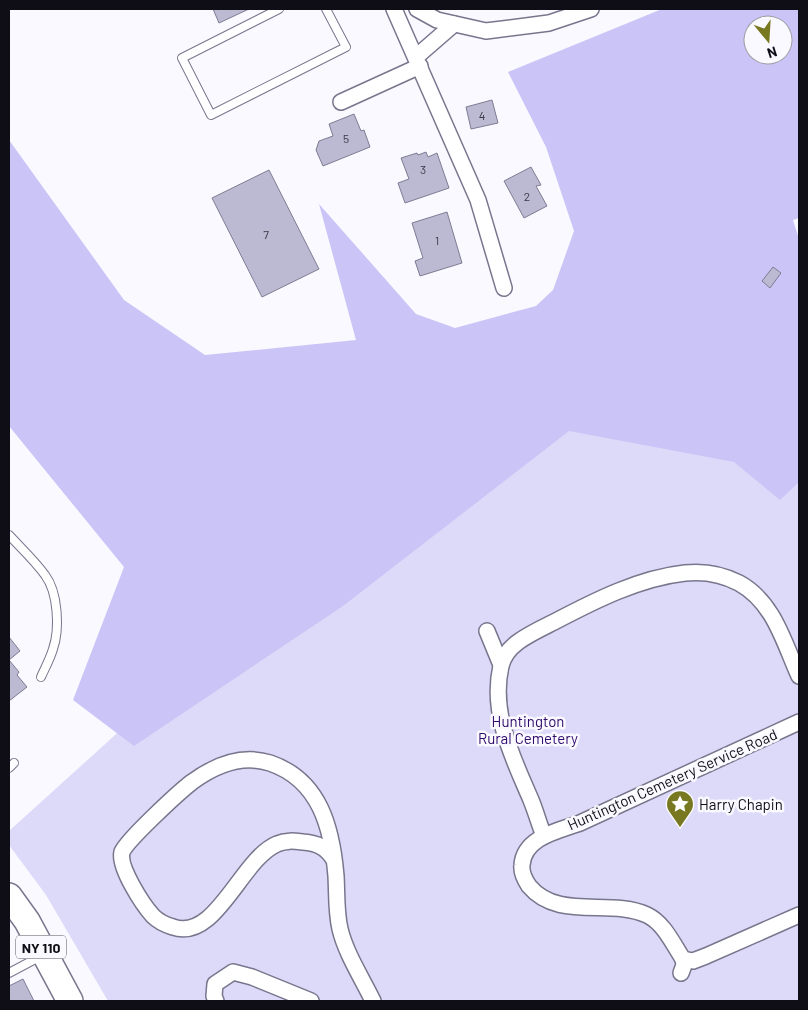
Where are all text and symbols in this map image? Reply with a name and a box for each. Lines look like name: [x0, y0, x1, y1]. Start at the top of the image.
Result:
north arrow: [743, 15, 793, 65]
text: N: [765, 43, 779, 62]
house number: 4: [479, 108, 485, 122]
house number: 5: [343, 131, 349, 145]
house number: 3: [420, 162, 426, 176]
house number: 2: [524, 189, 530, 203]
house number: 7: [263, 227, 269, 241]
house number: 1: [435, 233, 439, 247]
park label: Huntington Rural Cemetery: [478, 712, 578, 747]
street label: Huntington Cemetery Service Road: [564, 724, 780, 834]
place icon: Harry Chapin: [665, 789, 695, 828]
place label: Harry Chapin: [699, 795, 783, 813]
road number: NY 110: [16, 936, 66, 959]

